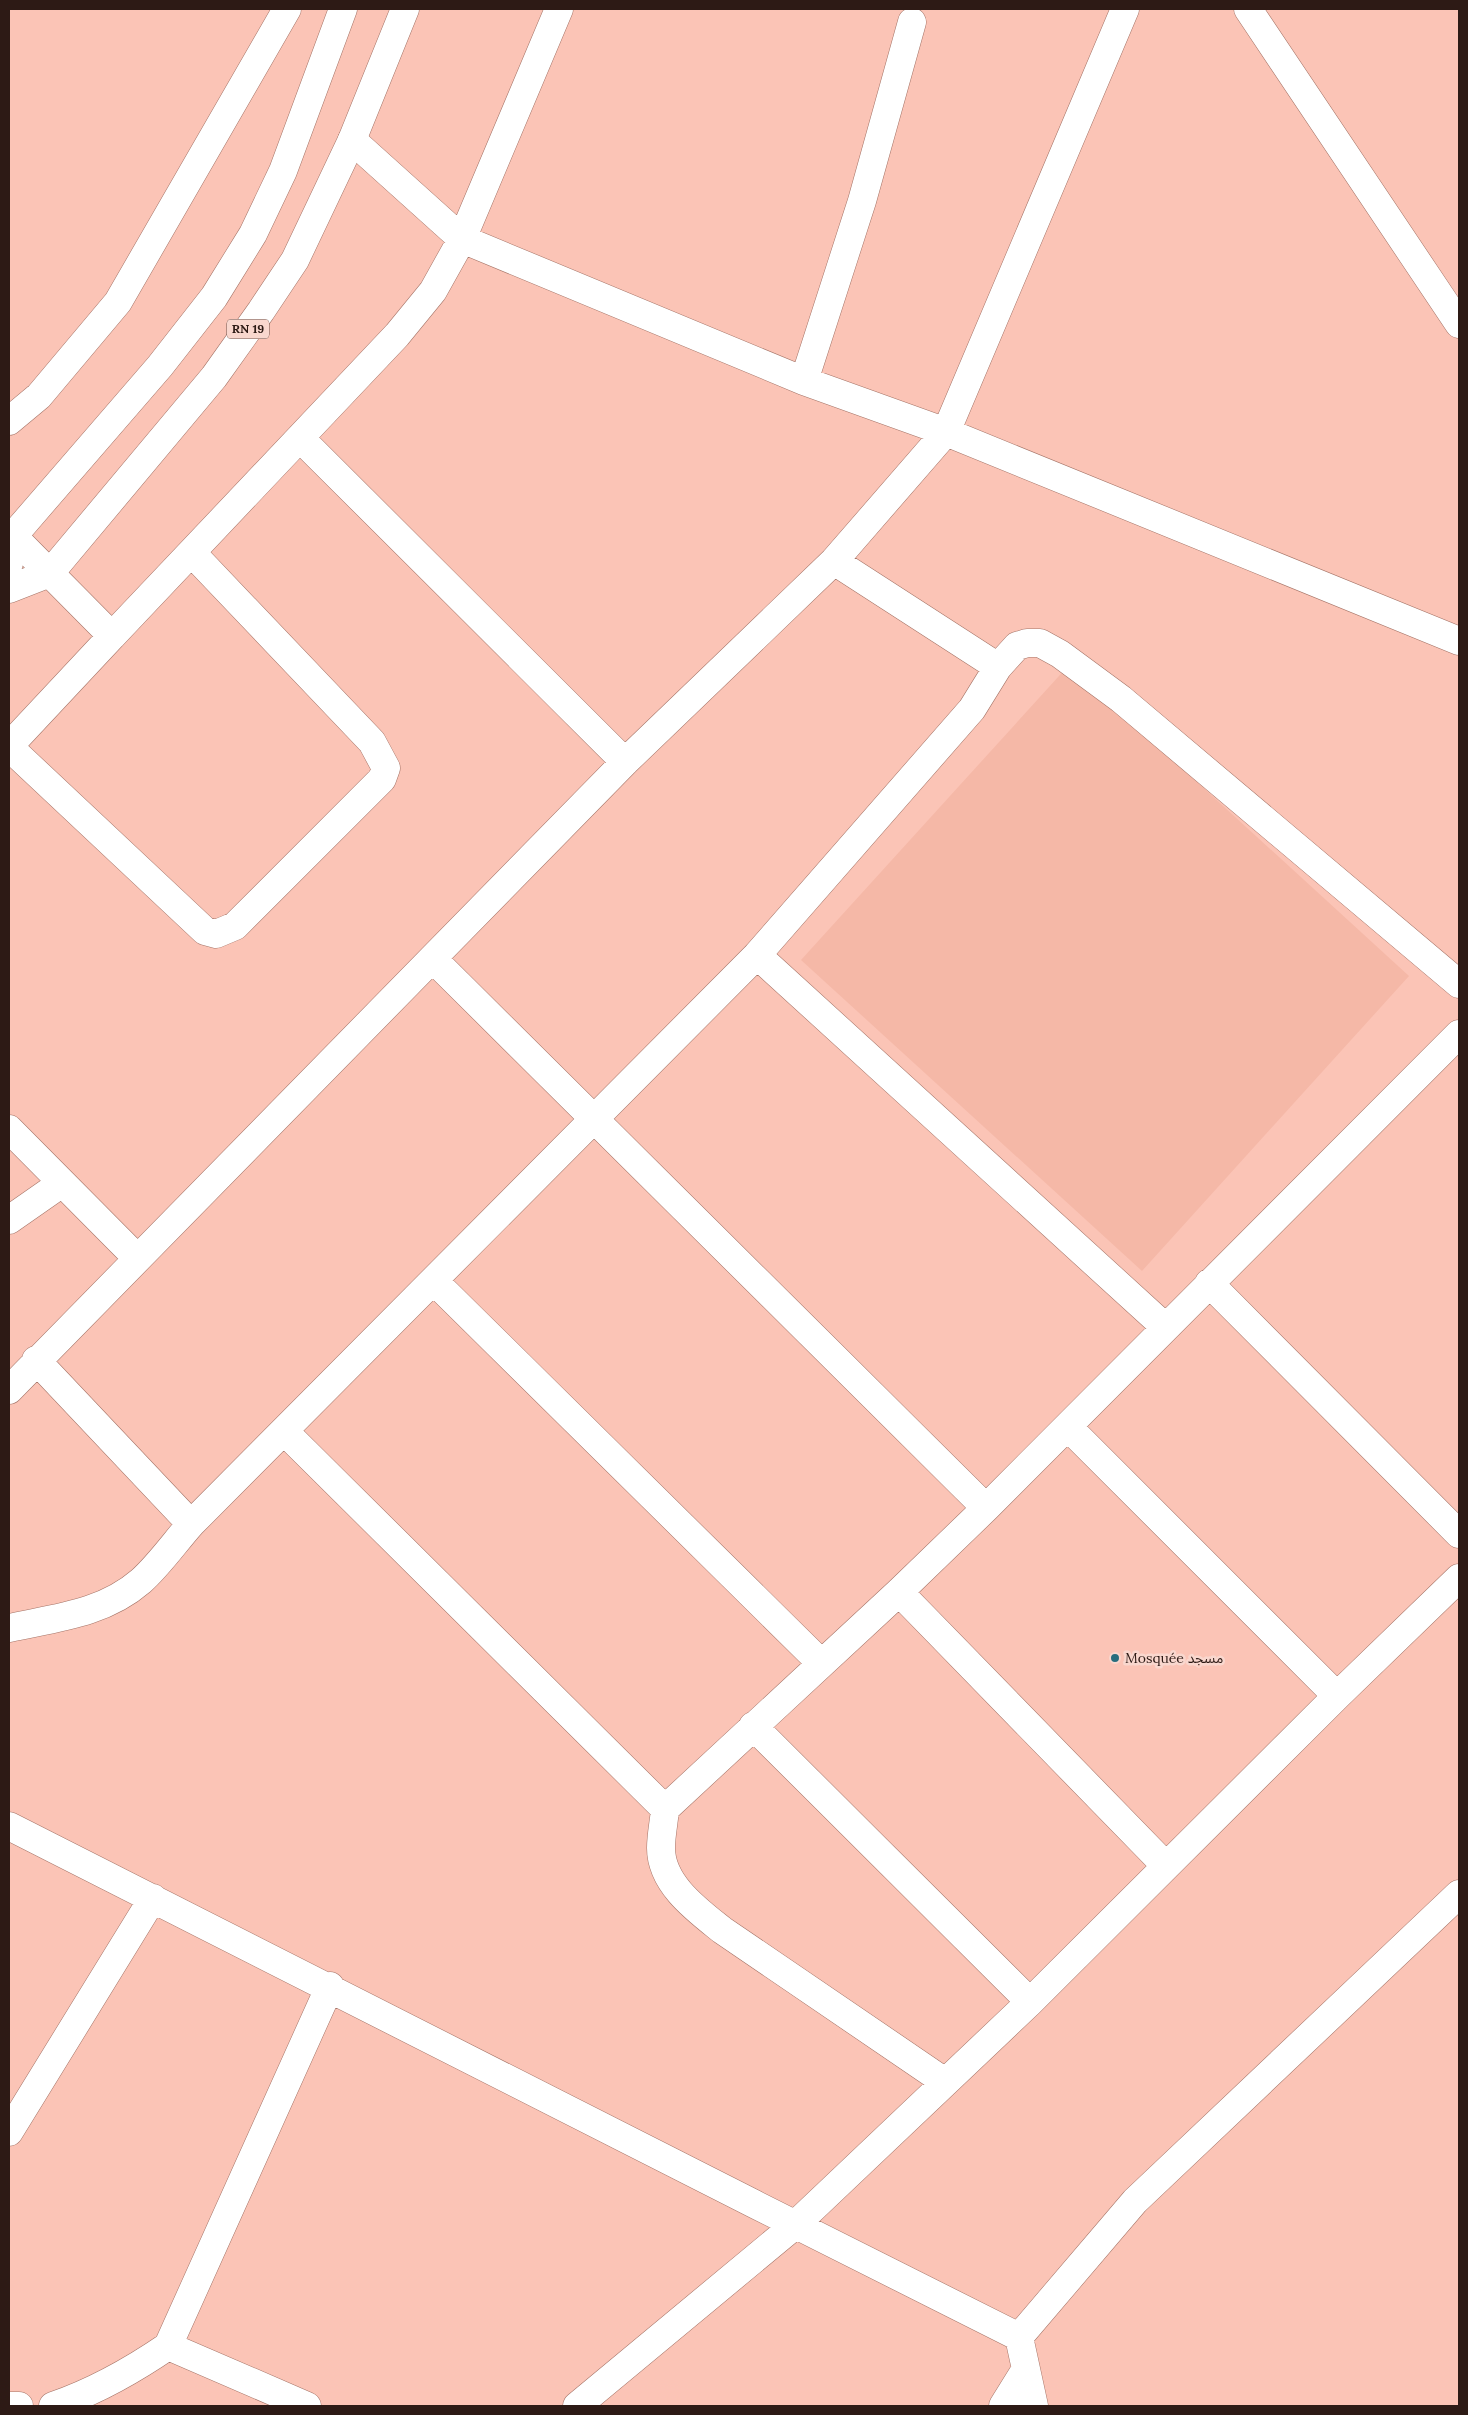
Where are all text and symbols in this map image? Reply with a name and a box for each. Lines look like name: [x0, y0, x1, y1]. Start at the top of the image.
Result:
road number: RN 19: [227, 320, 269, 338]
place label: Mosquée مسجد: [1125, 1649, 1223, 1667]
marker: Mosquée مسجد: [1109, 1652, 1121, 1664]

